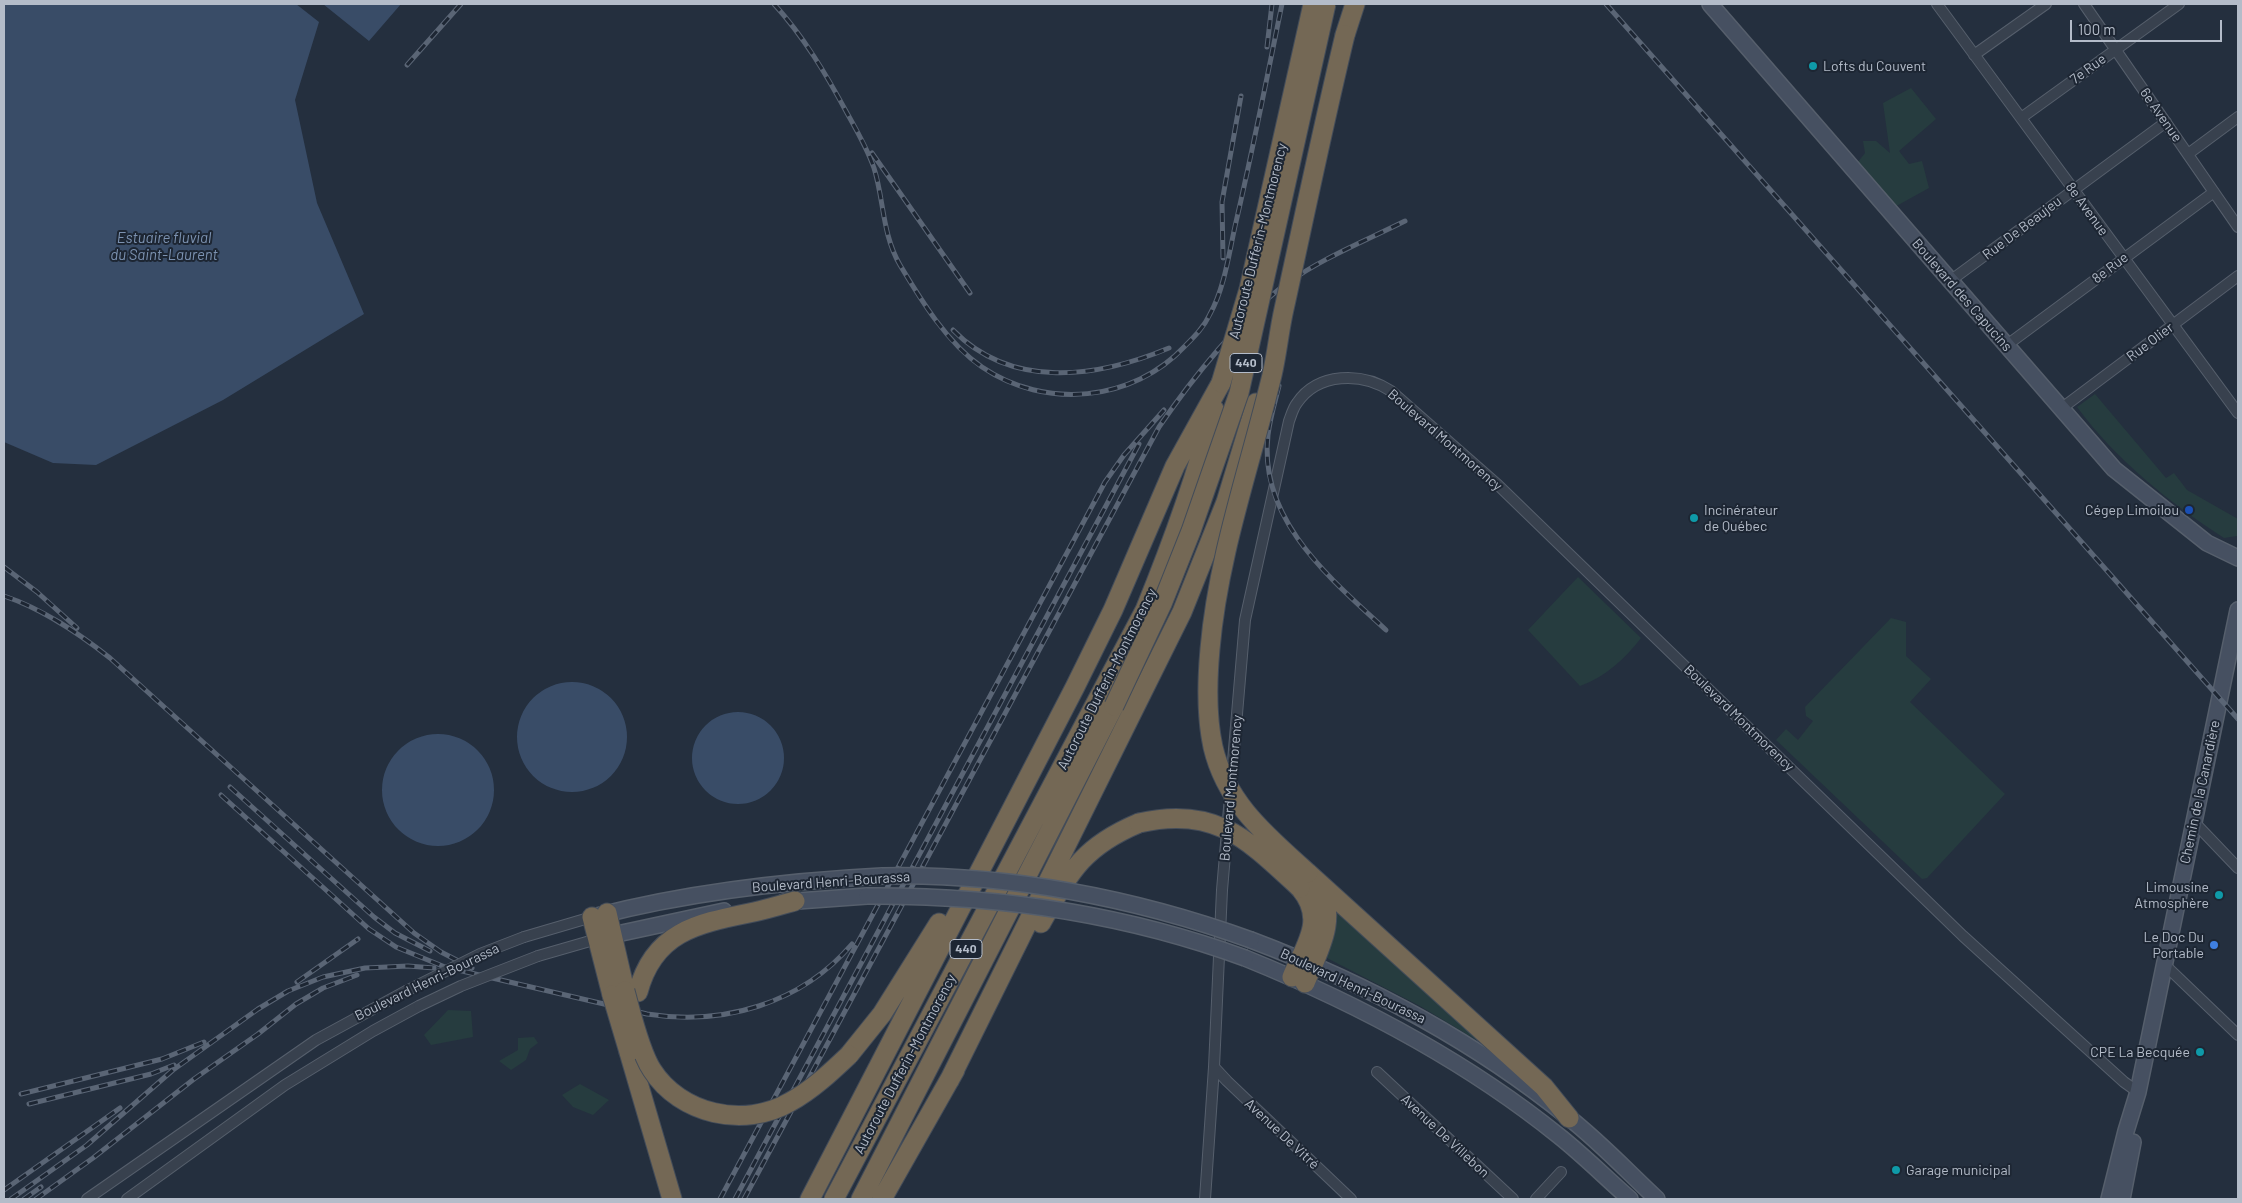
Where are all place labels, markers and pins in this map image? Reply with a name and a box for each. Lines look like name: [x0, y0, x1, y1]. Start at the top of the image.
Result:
place label: Lofts du Couvent: [1823, 58, 1926, 74]
marker: Lofts du Couvent: [1807, 60, 1819, 72]
place label: Incinérateur de Québec: [1704, 502, 1778, 534]
place label: Cégep Limoilou: [2085, 502, 2179, 518]
marker: Cégep Limoilou: [2183, 504, 2195, 516]
marker: Incinérateur de Québec: [1688, 512, 1700, 524]
place label: Limousine Atmosphère: [2135, 879, 2209, 912]
marker: Limousine Atmosphère: [2213, 889, 2225, 901]
place label: Le Doc Du Portable: [2143, 929, 2204, 962]
marker: Le Doc Du Portable: [2208, 939, 2220, 951]
place label: CPE La Becquée: [2090, 1044, 2190, 1060]
marker: CPE La Becquée: [2194, 1046, 2206, 1058]
place label: Garage municipal: [1906, 1162, 2011, 1178]
marker: Garage municipal: [1890, 1164, 1902, 1176]

